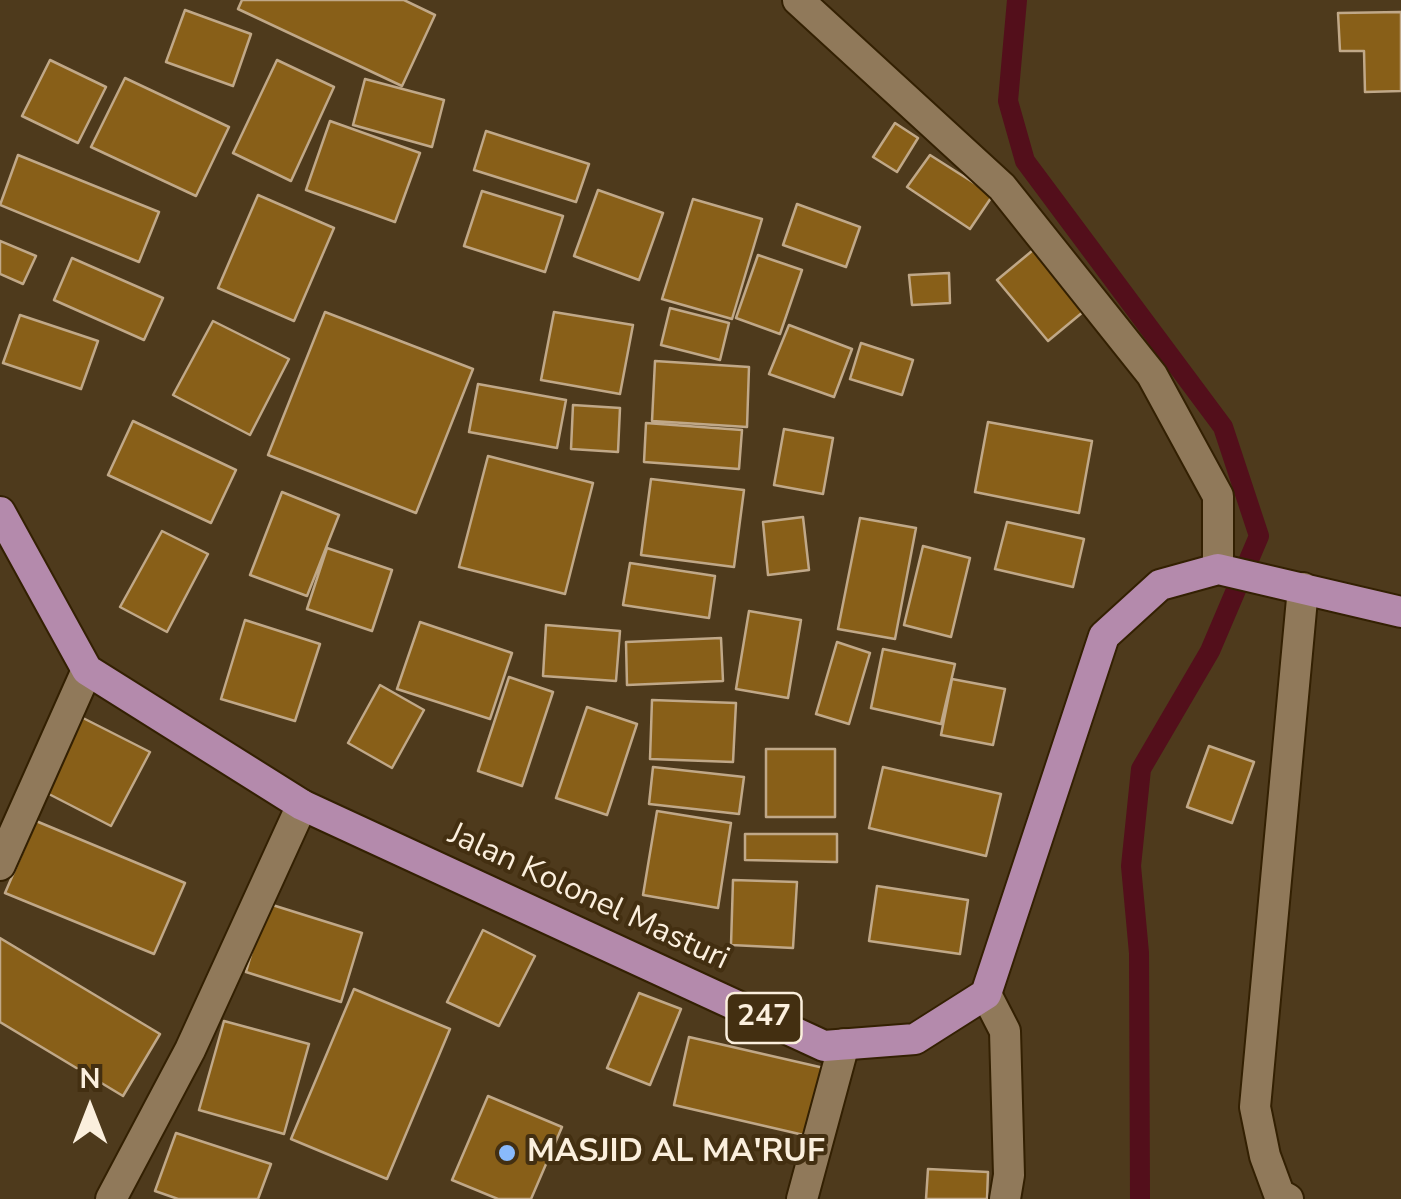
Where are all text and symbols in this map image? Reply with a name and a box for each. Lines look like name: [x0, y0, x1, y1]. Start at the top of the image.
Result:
street label: Jalan Kolonel Masturi: [442, 816, 734, 980]
road number: 247: [726, 993, 802, 1043]
north arrow: [40, 1059, 140, 1159]
text: N: [80, 1060, 100, 1098]
place label: MASJID AL MA'RUF: [527, 1134, 825, 1172]
marker: MASJID AL MA'RUF: [496, 1142, 518, 1164]

